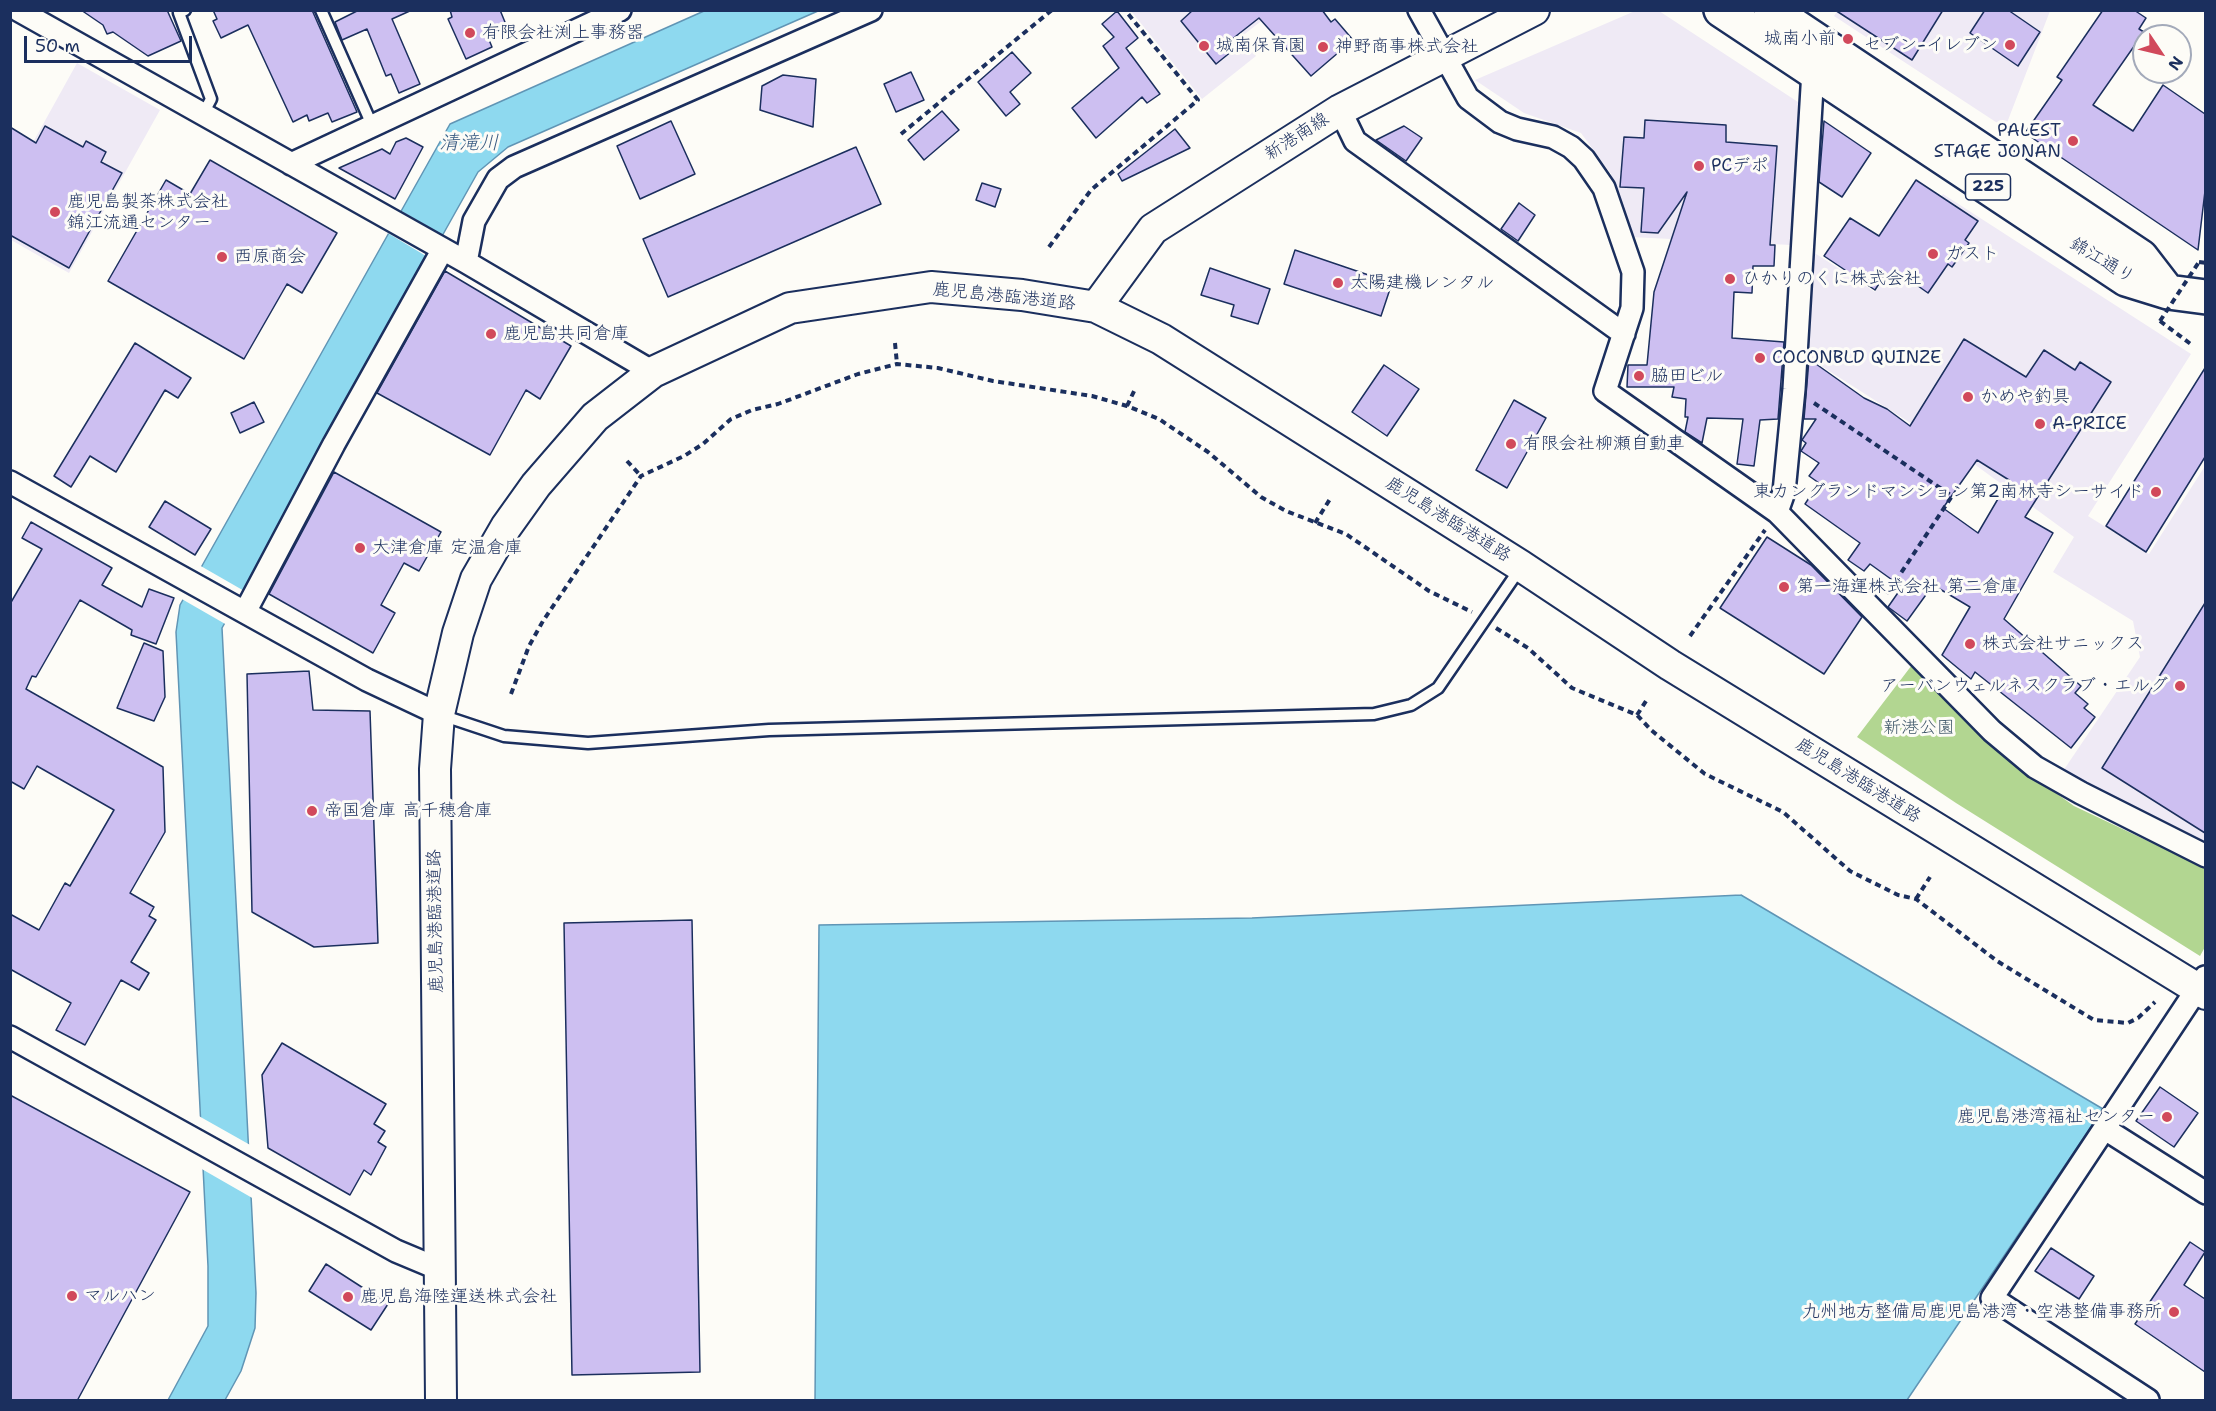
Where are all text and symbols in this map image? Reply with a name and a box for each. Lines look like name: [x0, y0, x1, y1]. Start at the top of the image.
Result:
place label: 有限会社渕上事務器: [482, 22, 644, 44]
scale bar: [27, 24, 195, 62]
north arrow: [2132, 24, 2192, 84]
marker: 有限会社渕上事務器: [463, 26, 477, 40]
place label: 城南小前: [1764, 28, 1836, 50]
marker: 城南小前: [1841, 32, 1855, 46]
text: 50 m: [35, 34, 80, 58]
place label: セブン-イレブン: [1863, 34, 1998, 56]
place label: 城南保育園: [1216, 35, 1306, 57]
place label: 神野商事株式会社: [1335, 36, 1479, 58]
marker: セブン-イレブン: [2003, 38, 2017, 52]
marker: 城南保育園: [1197, 39, 1211, 53]
marker: 神野商事株式会社: [1316, 40, 1330, 54]
text: N: [2163, 52, 2188, 75]
street label: 新港南線: [1261, 108, 1333, 166]
place label: PALEST STAGE JONAN: [1934, 120, 2061, 162]
water label: 清滝川: [439, 132, 499, 156]
marker: PALEST STAGE JONAN: [2066, 134, 2080, 148]
place label: PCデポ: [1711, 155, 1768, 177]
marker: PCデポ: [1692, 159, 1706, 173]
road number: 225: [1966, 174, 2010, 200]
place label: 鹿児島製茶株式会社 錦江流通センター: [67, 191, 229, 234]
marker: 鹿児島製茶株式会社 錦江流通センター: [48, 205, 62, 219]
street label: 錦江通り: [2066, 233, 2138, 289]
place label: ガスト: [1945, 243, 1999, 265]
place label: 西原商会: [234, 246, 306, 268]
marker: ガスト: [1926, 247, 1940, 261]
marker: 西原商会: [215, 250, 229, 264]
place label: ひかりのくに株式会社: [1742, 268, 1922, 290]
place label: 太陽建機レンタル: [1350, 272, 1494, 294]
marker: ひかりのくに株式会社: [1723, 272, 1737, 286]
marker: 太陽建機レンタル: [1331, 276, 1345, 290]
street label: 鹿児島港臨港道路: [931, 279, 1077, 315]
place label: 鹿児島共同倉庫: [503, 323, 629, 345]
marker: 鹿児島共同倉庫: [484, 327, 498, 341]
place label: COCONBLD QUINZE: [1772, 347, 1941, 369]
marker: COCONBLD QUINZE: [1753, 351, 1767, 365]
place label: 脇田ビル: [1651, 365, 1723, 387]
marker: 脇田ビル: [1632, 369, 1646, 383]
place label: かめや釣具: [1980, 386, 2070, 408]
marker: かめや釣具: [1961, 390, 1975, 404]
place label: A-PRICE: [2052, 413, 2127, 435]
marker: A-PRICE: [2033, 417, 2047, 431]
place label: 有限会社柳瀬自動車: [1523, 433, 1685, 455]
marker: 有限会社柳瀬自動車: [1504, 437, 1518, 451]
street label: 鹿児島港臨港道路: [1381, 473, 1515, 567]
place label: 東カングランドマンション第2南林寺シーサイド: [1753, 481, 2144, 503]
marker: 東カングランドマンション第2南林寺シーサイド: [2149, 485, 2163, 499]
place label: 大津倉庫 定温倉庫: [372, 537, 522, 559]
marker: 大津倉庫 定温倉庫: [353, 541, 367, 555]
place label: 第一海運株式会社 第二倉庫: [1796, 576, 2018, 598]
marker: 第一海運株式会社 第二倉庫: [1777, 580, 1791, 594]
place label: 株式会社サニックス: [1982, 633, 2144, 655]
marker: 株式会社サニックス: [1963, 637, 1977, 651]
place label: アーバンウェルネスクラブ・エルグ: [1881, 675, 2168, 697]
marker: アーバンウェルネスクラブ・エルグ: [2173, 679, 2187, 693]
park label: 新港公園: [1883, 717, 1955, 739]
street label: 鹿児島港臨港道路: [1791, 734, 1925, 828]
place label: 帝国倉庫 高千穂倉庫: [324, 800, 492, 822]
marker: 帝国倉庫 高千穂倉庫: [305, 804, 319, 818]
street label: 鹿児島港臨港道路: [424, 849, 448, 993]
place label: 鹿児島港湾福祉センター: [1957, 1106, 2155, 1128]
marker: 鹿児島港湾福祉センター: [2160, 1110, 2174, 1124]
place label: マルハン: [84, 1285, 156, 1307]
place label: 鹿児島海陸運送株式会社: [360, 1286, 558, 1308]
marker: マルハン: [65, 1289, 79, 1303]
marker: 鹿児島海陸運送株式会社: [341, 1290, 355, 1304]
place label: 九州地方整備局鹿児島港湾・空港整備事務所: [1802, 1301, 2162, 1323]
marker: 九州地方整備局鹿児島港湾・空港整備事務所: [2167, 1305, 2181, 1319]

